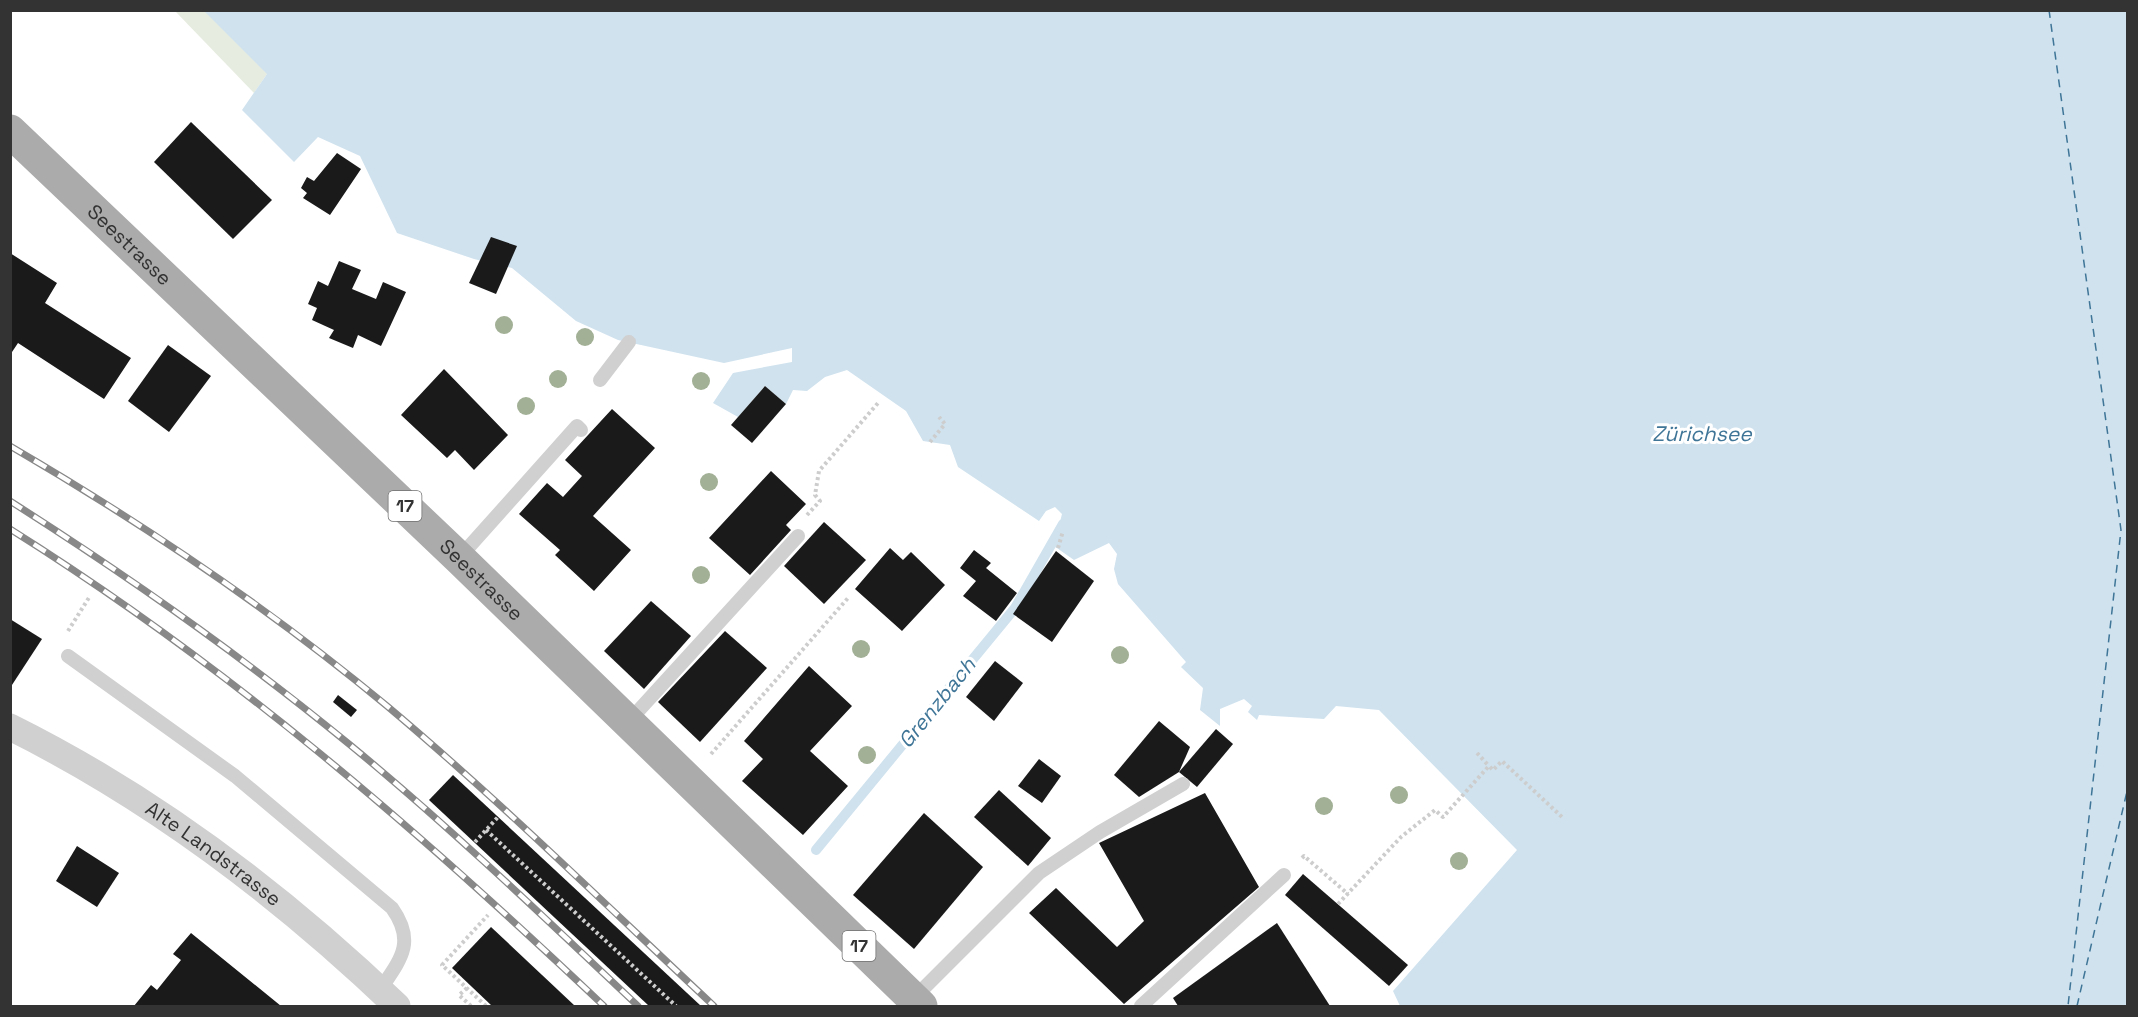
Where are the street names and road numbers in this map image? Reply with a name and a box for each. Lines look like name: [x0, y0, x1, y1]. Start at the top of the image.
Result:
street label: Seestrasse: [82, 198, 177, 291]
road number: 17: [388, 491, 422, 521]
street label: Seestrasse: [434, 533, 529, 626]
street label: Alte Landstrasse: [141, 795, 287, 912]
road number: 17: [842, 931, 876, 961]

